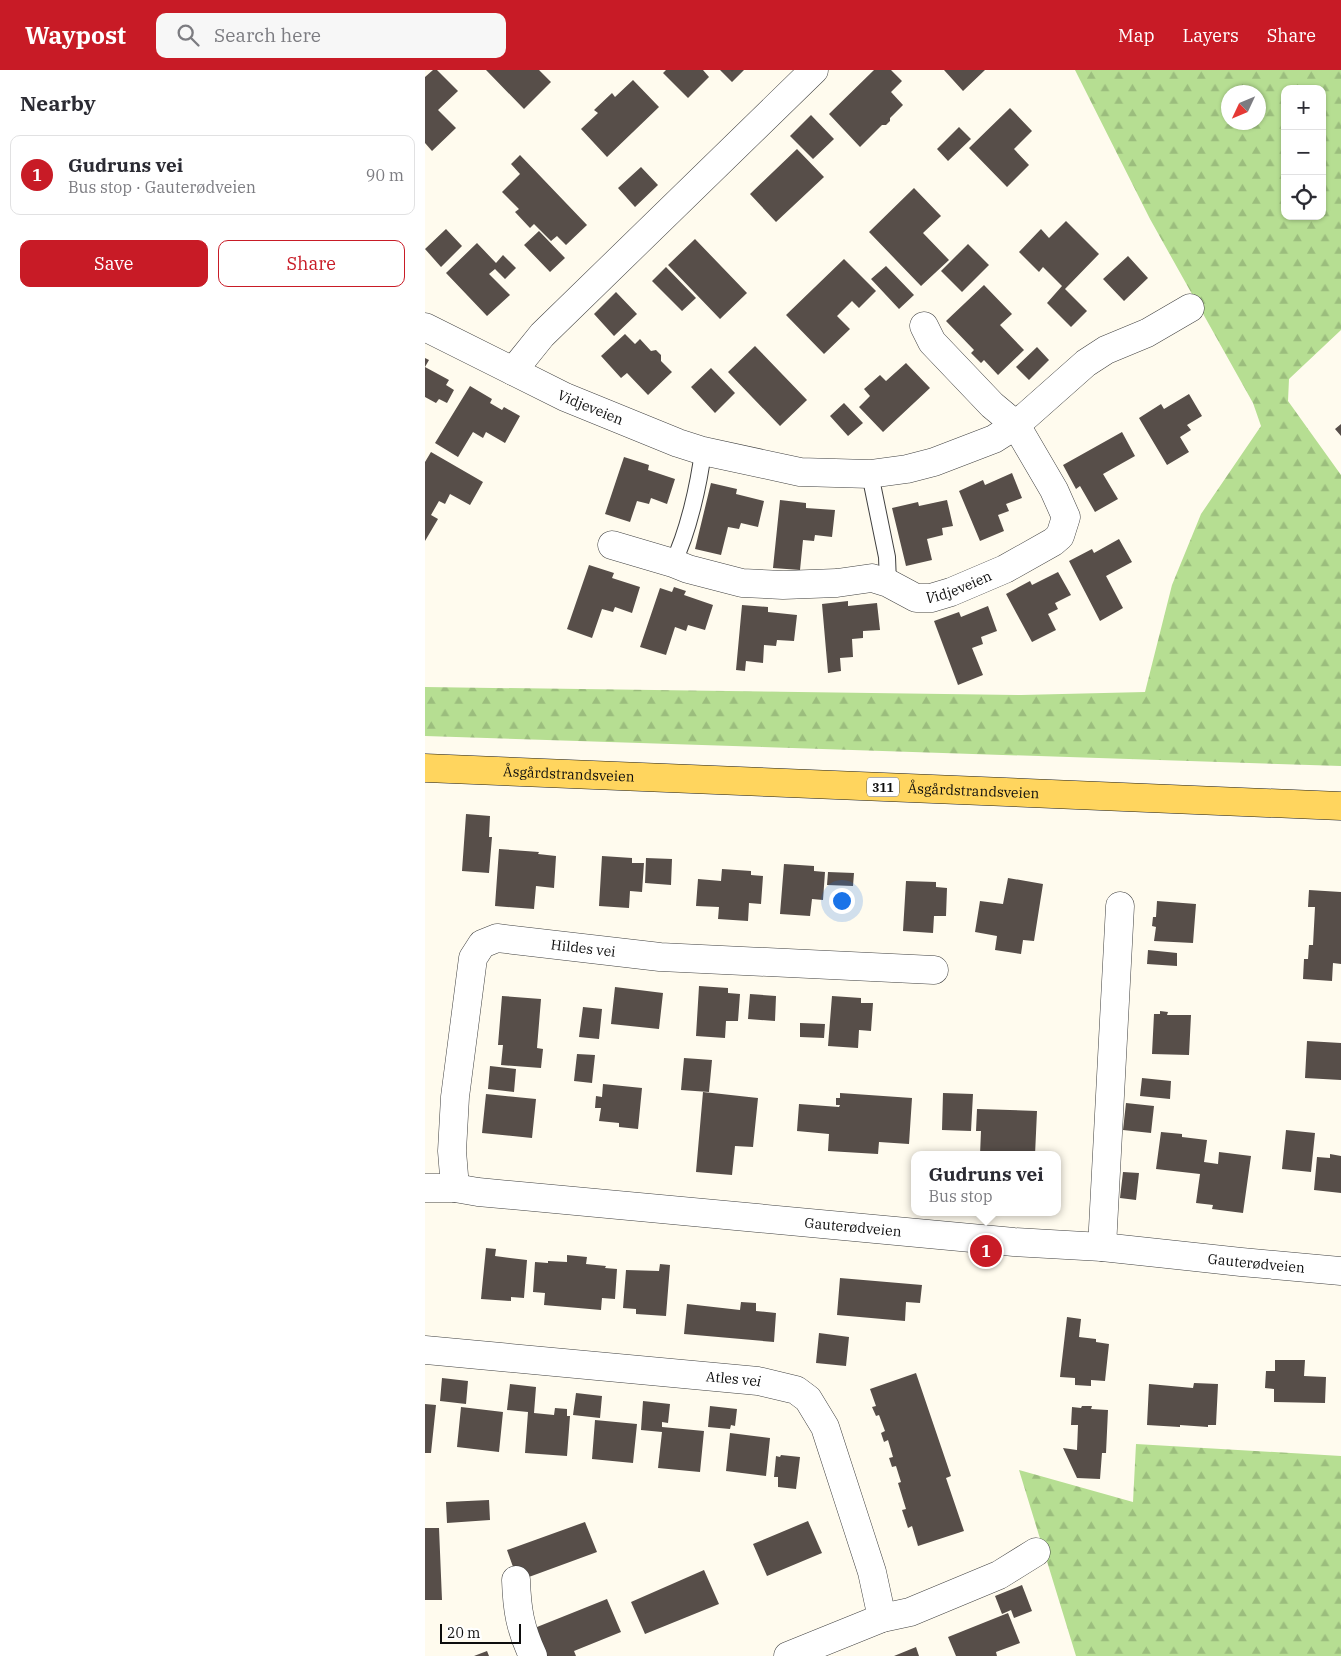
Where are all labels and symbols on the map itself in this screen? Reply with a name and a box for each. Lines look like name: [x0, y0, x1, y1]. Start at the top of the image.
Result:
north arrow: [1221, 85, 1266, 130]
street label: Vidjeveien: [554, 386, 626, 429]
street label: Vidjeveien: [926, 567, 994, 607]
street label: Åsgårdstrandsveien: [503, 761, 635, 786]
road number: 311: [867, 778, 899, 796]
street label: Åsgårdstrandsveien: [907, 778, 1040, 802]
your location: [829, 888, 855, 914]
street label: Hildes vei: [550, 935, 617, 961]
street label: Gauterødveien: [804, 1213, 902, 1240]
pin: 1: [970, 1232, 1002, 1270]
street label: Gauterødveien: [1207, 1249, 1306, 1277]
street label: Atles vei: [705, 1367, 763, 1391]
scale bar: [440, 1621, 521, 1644]

